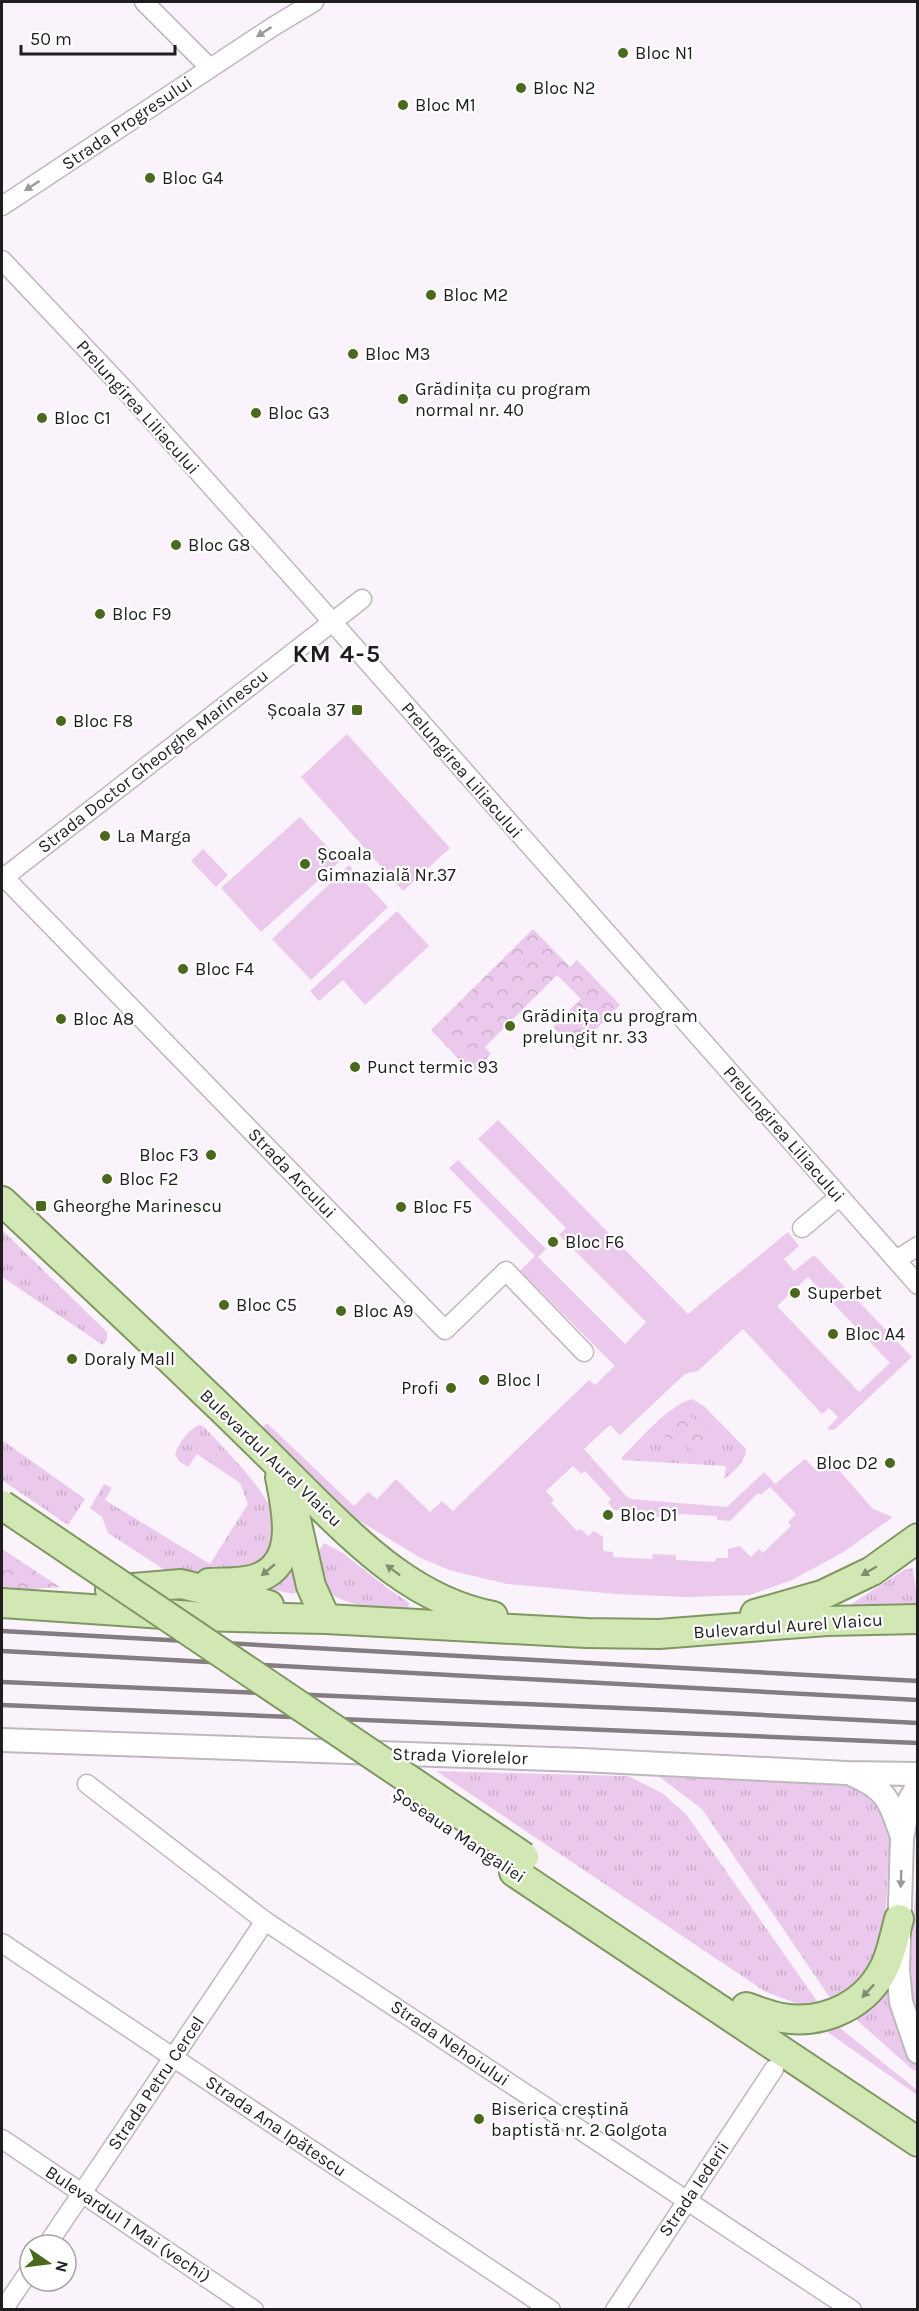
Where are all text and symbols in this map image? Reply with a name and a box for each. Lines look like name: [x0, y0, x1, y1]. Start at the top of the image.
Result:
scale bar: [21, 18, 176, 56]
one-way arrow: [256, 26, 272, 37]
text: 50 m: [30, 28, 72, 50]
place label: Bloc N1: [635, 42, 693, 64]
marker: Bloc N1: [616, 46, 630, 60]
street label: Strada Progresului: [58, 71, 196, 175]
place label: Bloc N2: [533, 77, 595, 99]
marker: Bloc N2: [514, 81, 528, 95]
place label: Bloc M1: [415, 94, 476, 116]
marker: Bloc M1: [396, 98, 410, 112]
place label: Bloc G4: [162, 167, 223, 189]
marker: Bloc G4: [143, 171, 157, 185]
one-way arrow: [24, 181, 40, 192]
place label: Bloc M2: [443, 284, 508, 306]
marker: Bloc M2: [424, 288, 438, 302]
street label: Prelungirea Liliacului: [72, 335, 204, 479]
place label: Bloc M3: [365, 343, 431, 365]
marker: Bloc M3: [346, 347, 360, 361]
place label: Grădinița cu program normal nr. 40: [415, 378, 591, 421]
marker: Grădinița cu program normal nr. 40: [396, 392, 410, 406]
place label: Bloc G3: [268, 402, 330, 424]
marker: Bloc G3: [249, 406, 263, 420]
place label: Bloc C1: [54, 407, 111, 429]
marker: Bloc C1: [35, 411, 49, 425]
place label: Bloc G8: [188, 534, 250, 556]
marker: Bloc G8: [169, 538, 183, 552]
place label: Bloc F9: [112, 603, 172, 625]
marker: Bloc F9: [93, 607, 107, 621]
district label: KM 4-5: [293, 640, 381, 668]
street label: Strada Doctor Gheorghe Marinescu: [33, 664, 273, 858]
street label: Prelungirea Liliacului: [397, 697, 527, 843]
place label: Școala 37: [267, 699, 346, 721]
marker: Școala 37: [350, 703, 364, 717]
place label: Bloc F8: [73, 710, 133, 732]
marker: Bloc F8: [54, 714, 68, 728]
place label: La Marga: [117, 825, 191, 847]
marker: La Marga: [98, 829, 112, 843]
place label: Școala Gimnazială Nr.37: [317, 843, 456, 886]
marker: Școala Gimnazială Nr.37: [298, 857, 312, 871]
place label: Bloc F4: [195, 958, 254, 980]
marker: Bloc F4: [176, 962, 190, 976]
place label: Grădinița cu program prelungit nr. 33: [522, 1005, 698, 1048]
place label: Bloc A8: [73, 1008, 134, 1030]
marker: Bloc A8: [54, 1012, 68, 1026]
marker: Grădinița cu program prelungit nr. 33: [503, 1019, 517, 1033]
place label: Punct termic 93: [367, 1056, 498, 1078]
marker: Punct termic 93: [348, 1060, 362, 1074]
street label: Prelungirea Liliacului: [719, 1061, 849, 1207]
street label: Strada Arcului: [243, 1123, 341, 1223]
place label: Bloc F3: [139, 1144, 199, 1166]
marker: Bloc F3: [204, 1148, 218, 1162]
place label: Bloc F2: [119, 1168, 179, 1190]
marker: Bloc F2: [100, 1172, 114, 1186]
place label: Gheorghe Marinescu: [53, 1195, 222, 1217]
place label: Bloc F5: [413, 1196, 472, 1218]
marker: Gheorghe Marinescu: [34, 1199, 48, 1213]
marker: Bloc F5: [394, 1200, 408, 1214]
place label: Bloc F6: [565, 1231, 624, 1253]
marker: Bloc F6: [546, 1235, 560, 1249]
place label: Superbet: [807, 1282, 882, 1304]
marker: Superbet: [788, 1286, 802, 1300]
place label: Bloc C5: [236, 1294, 297, 1316]
marker: Bloc C5: [217, 1298, 231, 1312]
place label: Bloc A9: [353, 1300, 413, 1322]
marker: Bloc A9: [334, 1304, 348, 1318]
place label: Bloc A4: [845, 1323, 905, 1345]
marker: Bloc A4: [826, 1327, 840, 1341]
place label: Doraly Mall: [84, 1348, 175, 1370]
marker: Doraly Mall: [65, 1352, 79, 1366]
place label: Bloc I: [496, 1369, 541, 1391]
marker: Bloc I: [477, 1373, 491, 1387]
place label: Profi: [401, 1377, 439, 1399]
marker: Profi: [444, 1381, 458, 1395]
street label: Bulevardul Aurel Vlaicu: [195, 1384, 347, 1532]
place label: Bloc D2: [816, 1452, 878, 1474]
marker: Bloc D2: [883, 1456, 897, 1470]
place label: Bloc D1: [620, 1504, 677, 1526]
marker: Bloc D1: [601, 1508, 615, 1522]
one-way arrow: [261, 1563, 276, 1576]
one-way arrow: [385, 1564, 401, 1577]
one-way arrow: [861, 1566, 877, 1577]
street label: Bulevardul Aurel Vlaicu: [693, 1608, 883, 1644]
street label: Strada Viorelelor: [392, 1743, 529, 1769]
street label: Șoseaua Mangaliei: [388, 1782, 530, 1888]
one-way arrow: [896, 1869, 905, 1888]
one-way arrow: [862, 1983, 875, 1998]
street label: Strada Nehoiului: [386, 1995, 514, 2091]
street label: Strada Petru Cercel: [103, 2012, 209, 2154]
street label: Strada Ana Ipătescu: [201, 2071, 351, 2181]
place label: Biserica creștină baptistă nr. 2 Golgota: [491, 2098, 667, 2141]
marker: Biserica creștină baptistă nr. 2 Golgota: [472, 2112, 486, 2126]
street label: Strada Iederii: [654, 2137, 734, 2241]
street label: Bulevardul 1 Mai (vechi): [41, 2161, 215, 2287]
north arrow: [18, 2233, 78, 2293]
text: N: [51, 2259, 73, 2274]

